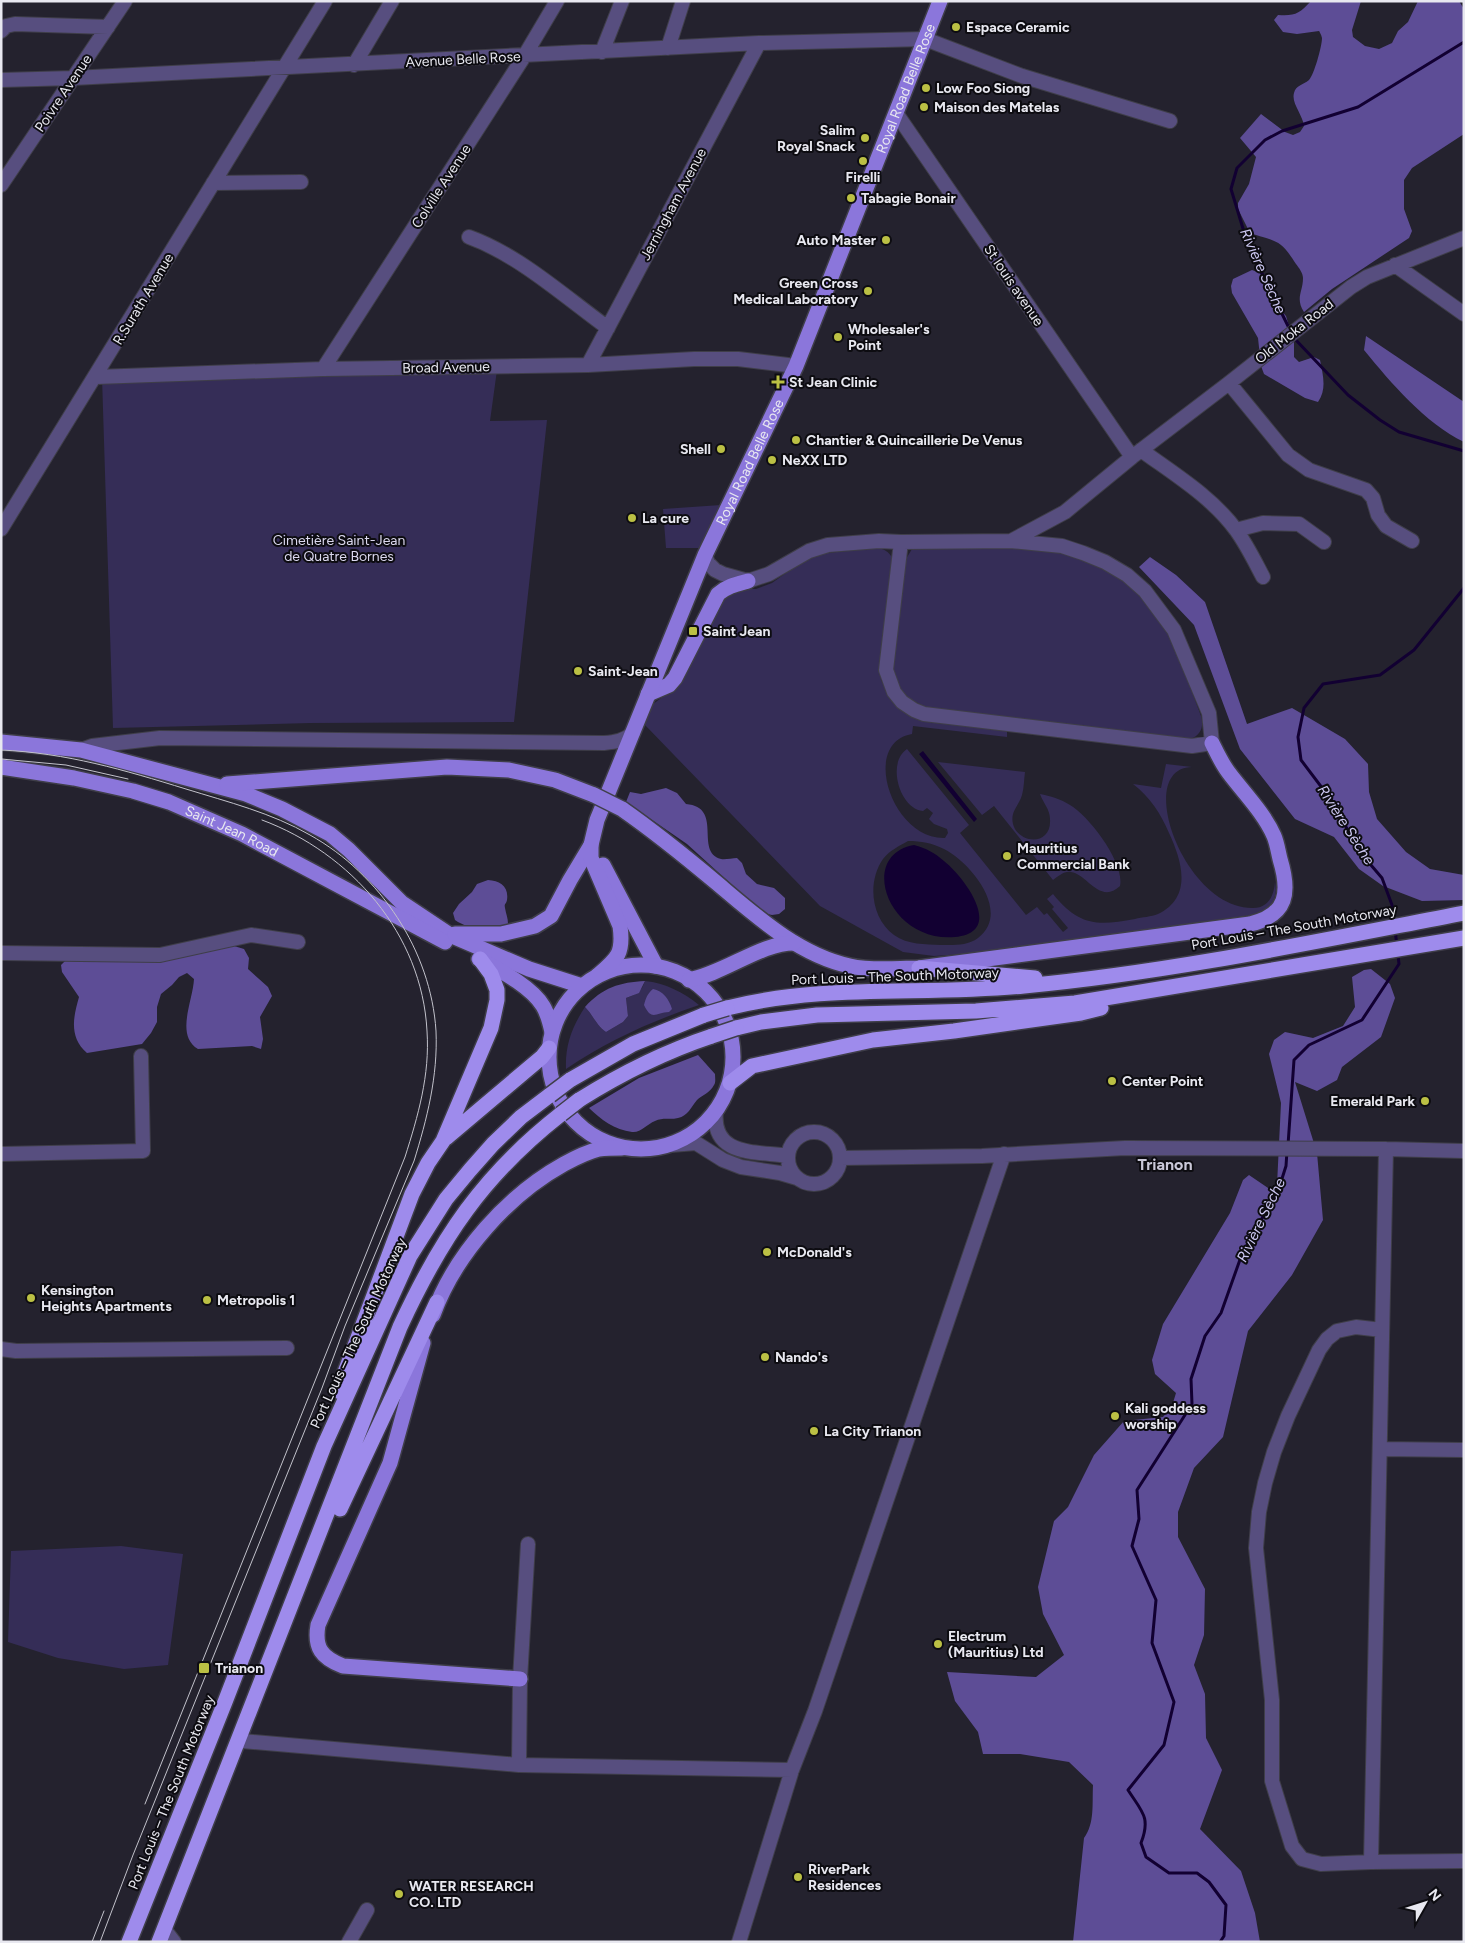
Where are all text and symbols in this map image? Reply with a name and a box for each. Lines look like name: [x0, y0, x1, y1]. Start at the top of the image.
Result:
place label: Espace Ceramic: [966, 19, 1070, 36]
street label: Royal Road Belle Rose: [873, 21, 939, 156]
marker: Espace Ceramic: [950, 21, 962, 33]
street label: Avenue Belle Rose: [405, 48, 521, 71]
street label: Poivre Avenue: [31, 51, 96, 135]
place label: Low Foo Siong: [936, 80, 1030, 97]
marker: Low Foo Siong: [920, 82, 932, 94]
place label: Maison des Matelas: [934, 99, 1060, 116]
marker: Maison des Matelas: [918, 101, 930, 113]
place label: Salim Royal Snack: [777, 122, 855, 155]
marker: Salim Royal Snack: [859, 132, 871, 144]
street label: Colville Avenue: [408, 141, 475, 231]
street label: Jerningham Avenue: [637, 145, 710, 263]
marker: Firelli: [857, 155, 869, 167]
place label: Firelli: [845, 169, 881, 186]
place label: Tabagie Bonair: [861, 190, 956, 207]
marker: Tabagie Bonair: [845, 192, 857, 204]
water label: Rivière Sèche: [1236, 226, 1290, 316]
place label: Auto Master: [797, 232, 877, 249]
marker: Auto Master: [880, 234, 892, 246]
street label: St louis avenue: [980, 241, 1047, 330]
street label: R.Surath Avenue: [109, 250, 178, 348]
place label: Green Cross Medical Laboratory: [733, 275, 859, 308]
marker: Green Cross Medical Laboratory: [862, 285, 874, 297]
street label: Old Moka Road: [1252, 295, 1337, 367]
place label: Wholesaler's Point: [848, 321, 930, 354]
marker: Wholesaler's Point: [832, 331, 844, 343]
street label: Broad Avenue: [402, 358, 490, 377]
place label: St Jean Clinic: [789, 374, 878, 391]
marker: St Jean Clinic: [771, 375, 785, 389]
street label: Royal Road Belle Rose: [713, 396, 788, 528]
place label: Chantier & Quincaillerie De Venus: [806, 432, 1023, 449]
marker: Chantier & Quincaillerie De Venus: [790, 434, 802, 446]
place label: Shell: [680, 441, 711, 458]
marker: Shell: [715, 443, 727, 455]
place label: NeXX LTD: [782, 452, 847, 469]
marker: NeXX LTD: [766, 454, 778, 466]
place label: La cure: [642, 510, 689, 527]
marker: La cure: [626, 512, 638, 524]
park label: Cimetière Saint-Jean de Quatre Bornes: [273, 532, 406, 565]
place label: Saint Jean: [703, 623, 770, 640]
marker: Saint Jean: [687, 625, 699, 637]
place label: Saint-Jean: [588, 663, 658, 680]
marker: Saint-Jean: [572, 665, 584, 677]
water label: Rivière Sèche: [1314, 782, 1378, 868]
street label: Saint Jean Road: [182, 802, 281, 861]
place label: Mauritius Commercial Bank: [1017, 840, 1130, 873]
marker: Mauritius Commercial Bank: [1001, 850, 1013, 862]
street label: Port Louis – The South Motorway: [1190, 901, 1399, 954]
street label: Port Louis – The South Motorway: [791, 964, 1000, 989]
place label: Center Point: [1122, 1073, 1204, 1090]
marker: Center Point: [1106, 1075, 1118, 1087]
place label: Emerald Park: [1330, 1093, 1415, 1110]
marker: Emerald Park: [1419, 1095, 1431, 1107]
district label: Trianon: [1138, 1155, 1193, 1174]
water label: Rivière Sèche: [1233, 1175, 1289, 1265]
street label: Port Louis – The South Motorway: [307, 1235, 410, 1431]
place label: McDonald's: [777, 1244, 852, 1261]
marker: McDonald's: [761, 1246, 773, 1258]
place label: Kensington Heights Apartments: [41, 1282, 172, 1315]
marker: Kensington Heights Apartments: [25, 1292, 37, 1304]
place label: Metropolis 1: [217, 1292, 295, 1309]
marker: Metropolis 1: [201, 1294, 213, 1306]
place label: Nando's: [775, 1349, 828, 1366]
marker: Nando's: [759, 1351, 771, 1363]
place label: Kali goddess worship: [1125, 1400, 1206, 1433]
marker: Kali goddess worship: [1109, 1410, 1121, 1422]
place label: La City Trianon: [824, 1423, 921, 1440]
marker: La City Trianon: [808, 1425, 820, 1437]
place label: Electrum (Mauritius) Ltd: [948, 1628, 1044, 1661]
marker: Electrum (Mauritius) Ltd: [932, 1638, 944, 1650]
place label: Trianon: [215, 1660, 263, 1677]
marker: Trianon: [197, 1661, 211, 1675]
street label: Port Louis – The South Motorway: [125, 1692, 219, 1892]
place label: RiverPark Residences: [808, 1861, 881, 1894]
marker: RiverPark Residences: [792, 1871, 804, 1883]
place label: WATER RESEARCH CO. LTD: [409, 1878, 534, 1911]
north arrow: [1400, 1878, 1450, 1928]
text: N: [1425, 1886, 1445, 1905]
marker: WATER RESEARCH CO. LTD: [393, 1888, 405, 1900]

